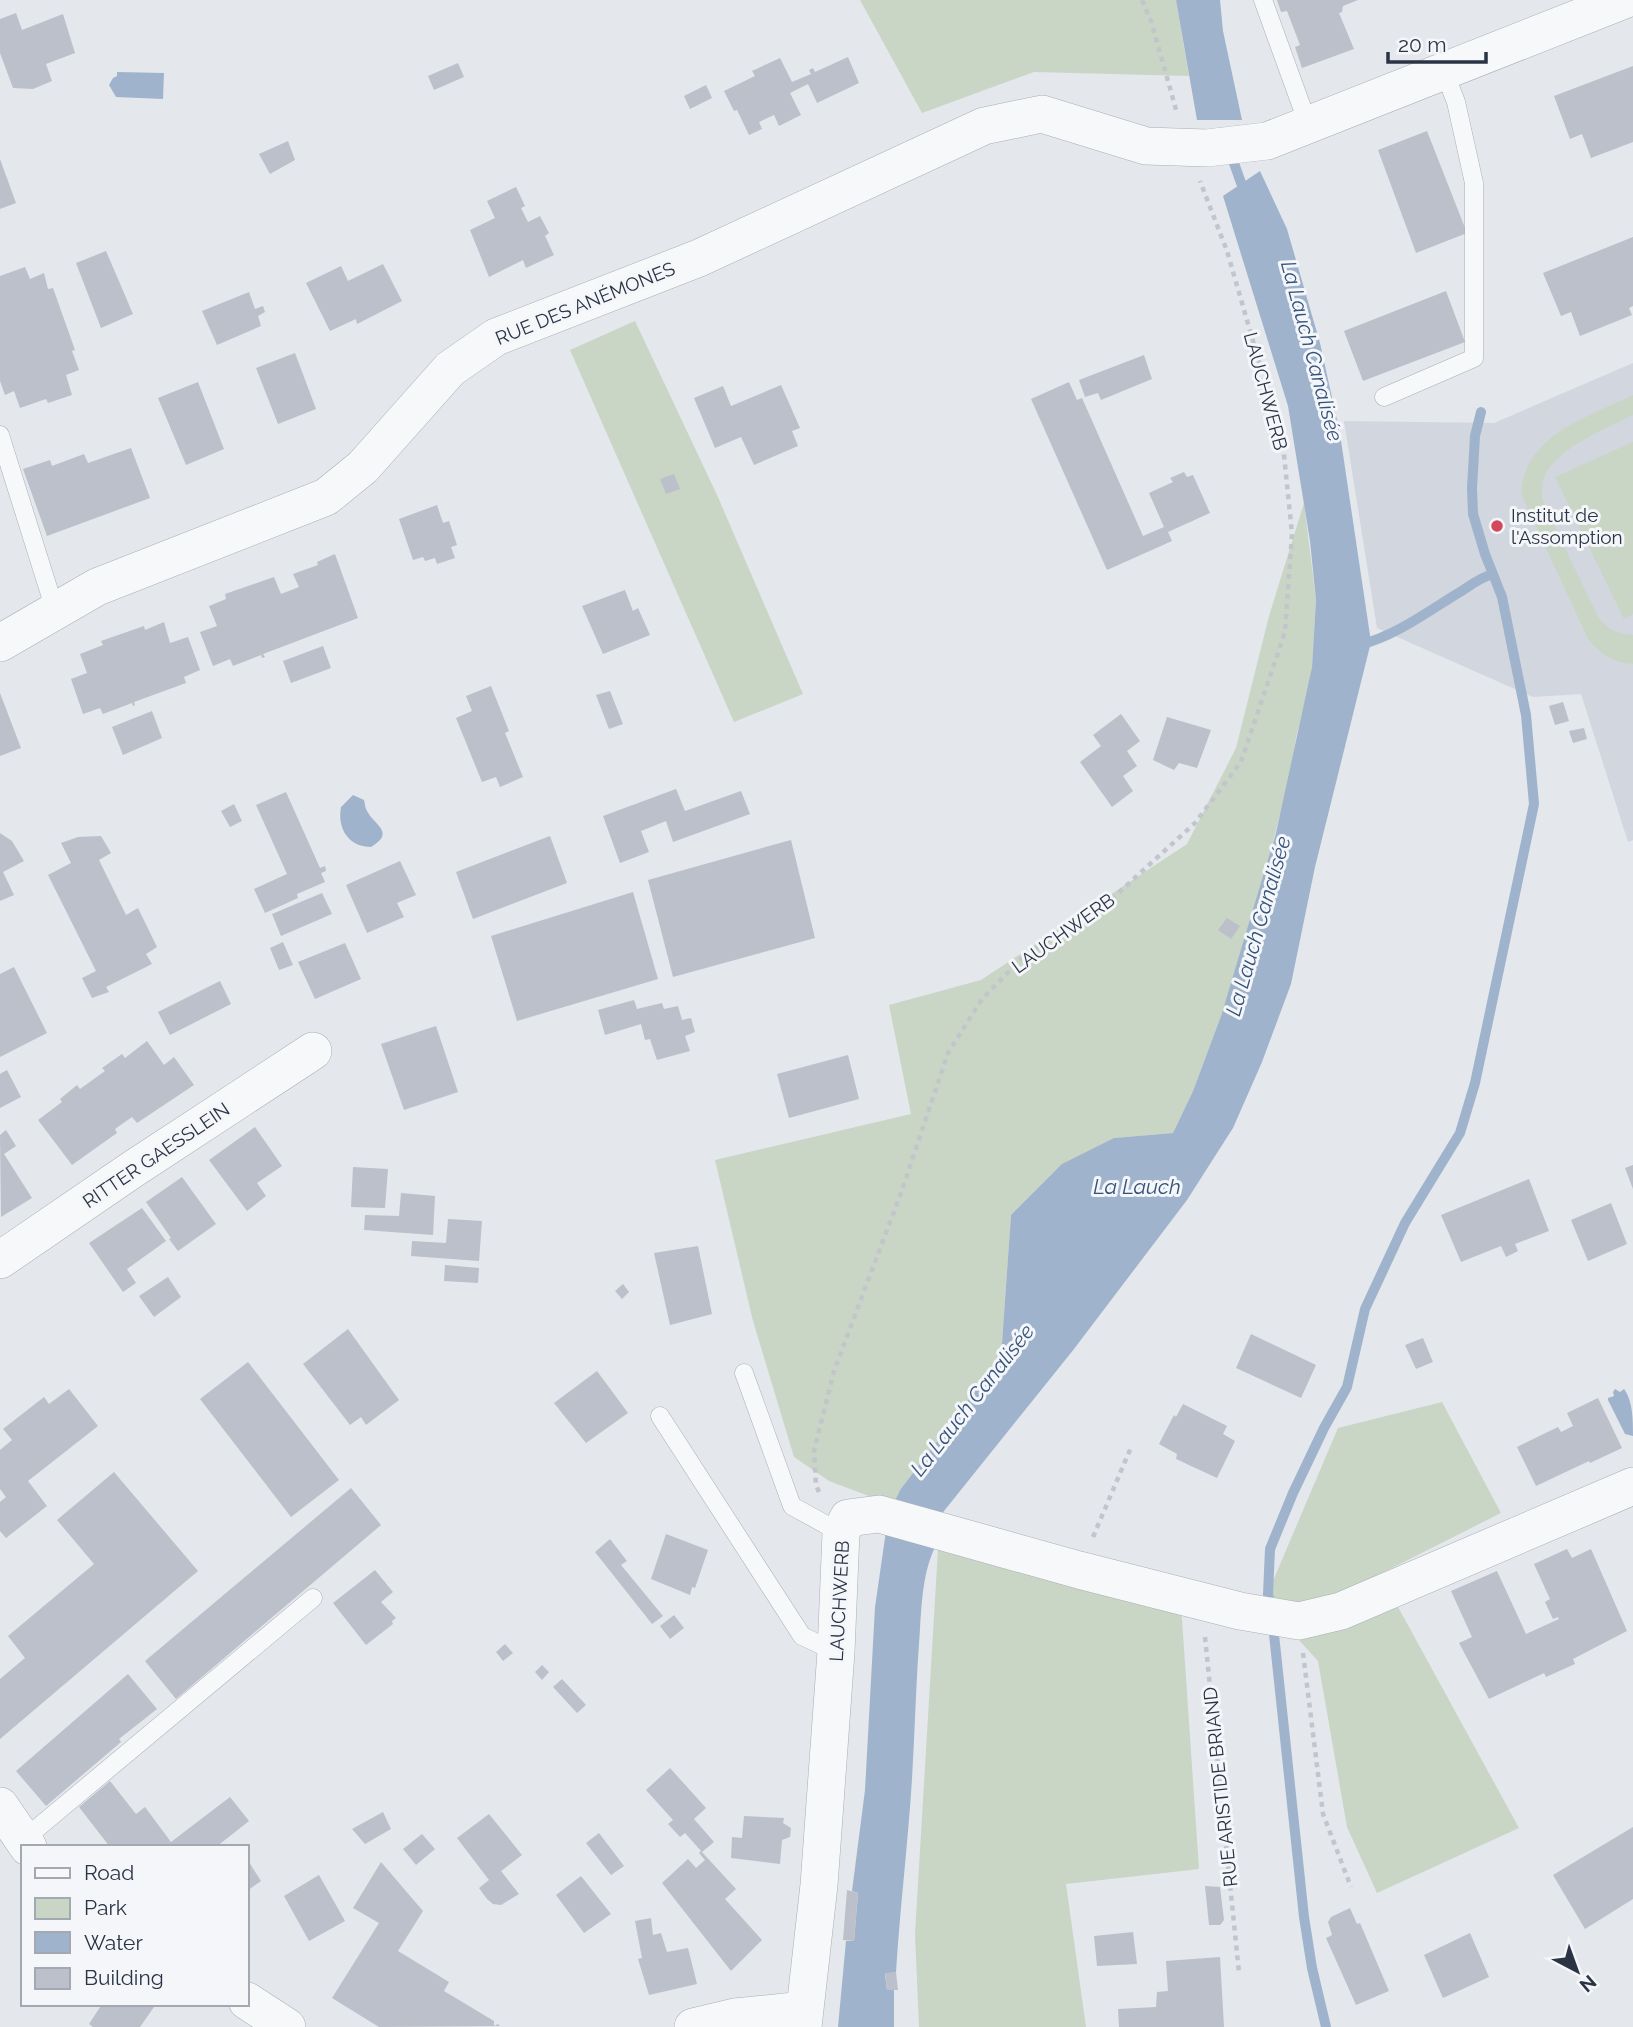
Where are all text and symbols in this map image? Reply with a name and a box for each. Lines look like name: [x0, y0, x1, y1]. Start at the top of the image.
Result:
scale bar: [1388, 21, 1486, 65]
text: 20 m: [1398, 32, 1446, 57]
street label: RUE DES ANÉMONES: [492, 257, 678, 349]
water label: La Lauch Canalisée: [1276, 258, 1348, 444]
street label: LAUCHWERB: [1240, 330, 1292, 452]
place label: Institut de l'Assomption: [1511, 504, 1623, 548]
marker: Institut de l'Assomption: [1489, 518, 1505, 534]
water label: La Lauch Canalisée: [1220, 833, 1296, 1019]
street label: LAUCHWERB: [1007, 888, 1119, 978]
street label: RITTER GAESSLEIN: [78, 1098, 234, 1212]
water label: La Lauch: [1093, 1174, 1181, 1199]
water label: La Lauch Canalisée: [905, 1319, 1039, 1481]
street label: LAUCHWERB: [825, 1540, 853, 1662]
street label: RUE ARISTIDE BRIAND: [1199, 1686, 1241, 1888]
legend: [21, 1845, 248, 2006]
text: Road: [84, 1860, 134, 1885]
text: Park: [84, 1895, 127, 1920]
text: Water: [84, 1930, 143, 1955]
north arrow: [1542, 1936, 1612, 2006]
text: Building: [84, 1965, 164, 1990]
text: N: [1575, 1971, 1601, 1997]

